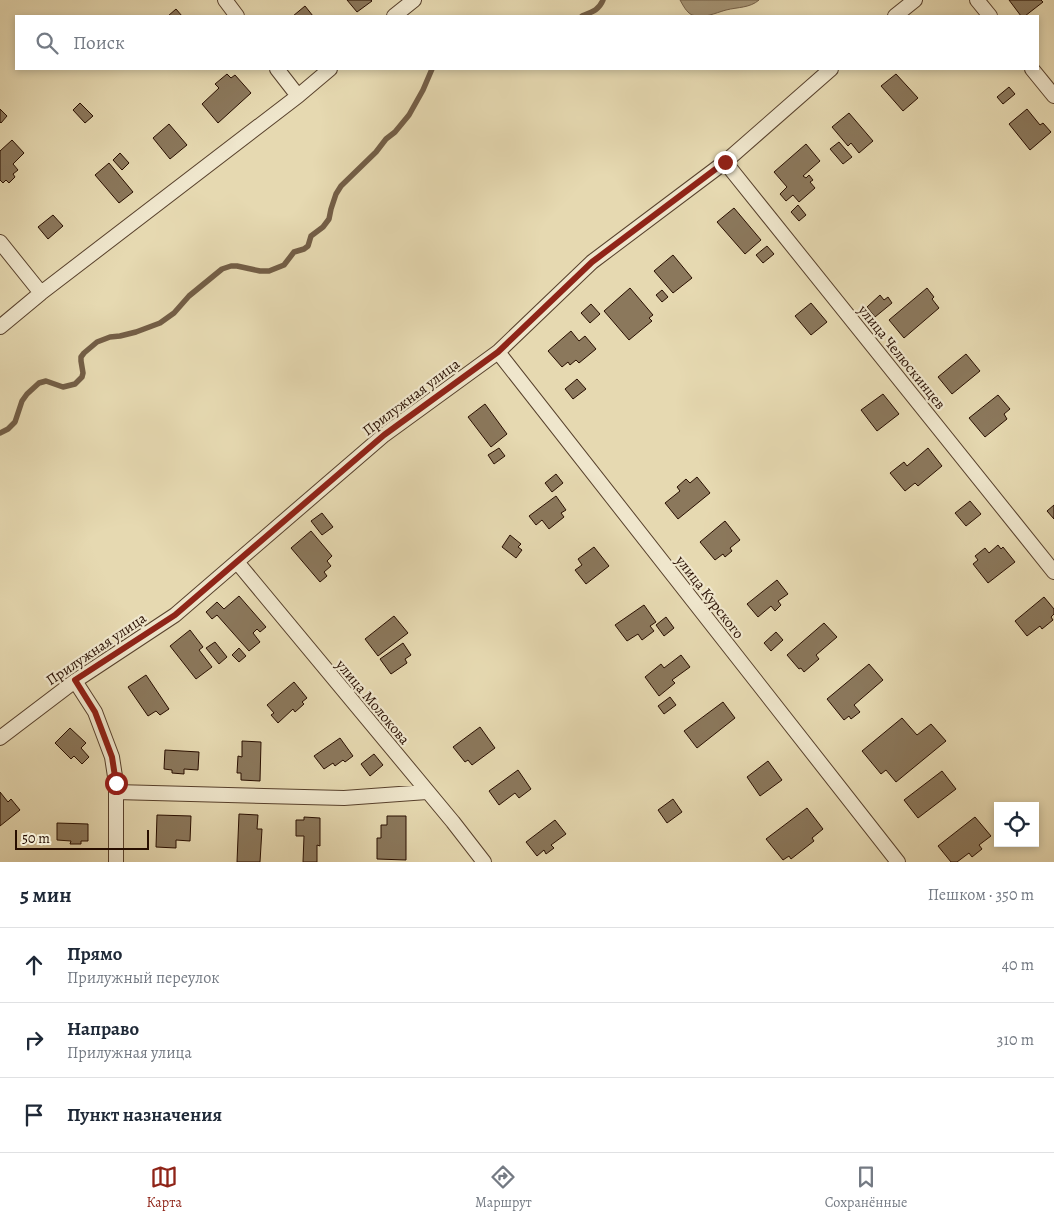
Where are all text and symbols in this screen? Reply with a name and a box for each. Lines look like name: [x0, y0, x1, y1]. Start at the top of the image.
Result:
search box: [15, 15, 1039, 70]
icon: search: [33, 29, 61, 57]
text: Поиск: [73, 30, 125, 56]
route end: [714, 151, 737, 174]
street label: улица Челюскинцев: [853, 300, 950, 414]
street label: Прилужная улица: [358, 354, 464, 440]
street label: улица Курского: [671, 550, 749, 643]
street label: Прилужная улица: [42, 608, 150, 690]
street label: улица Молокова: [331, 654, 415, 749]
route start: [105, 772, 128, 795]
map controls: [994, 802, 1039, 847]
button: locate: [994, 802, 1039, 847]
scale bar: [15, 827, 149, 850]
text: 50 m: [22, 829, 50, 848]
text: 5 мин: [20, 881, 72, 909]
text: Пешком · 350 m: [928, 884, 1034, 906]
text: Прямо: [67, 941, 122, 967]
icon: ahead: [20, 951, 48, 979]
text: 40 m: [1002, 954, 1034, 976]
text: Прилужный переулок: [67, 967, 220, 989]
text: Направо: [67, 1016, 139, 1042]
icon: right: [20, 1026, 48, 1054]
text: 310 m: [997, 1029, 1034, 1051]
text: Прилужная улица: [67, 1042, 192, 1064]
icon: arrive: [20, 1101, 48, 1129]
text: Пункт назначения: [67, 1102, 222, 1128]
tab: Карта: [147, 1163, 182, 1212]
tab: Маршрут: [475, 1163, 532, 1212]
tab: Сохранённые: [825, 1163, 907, 1212]

